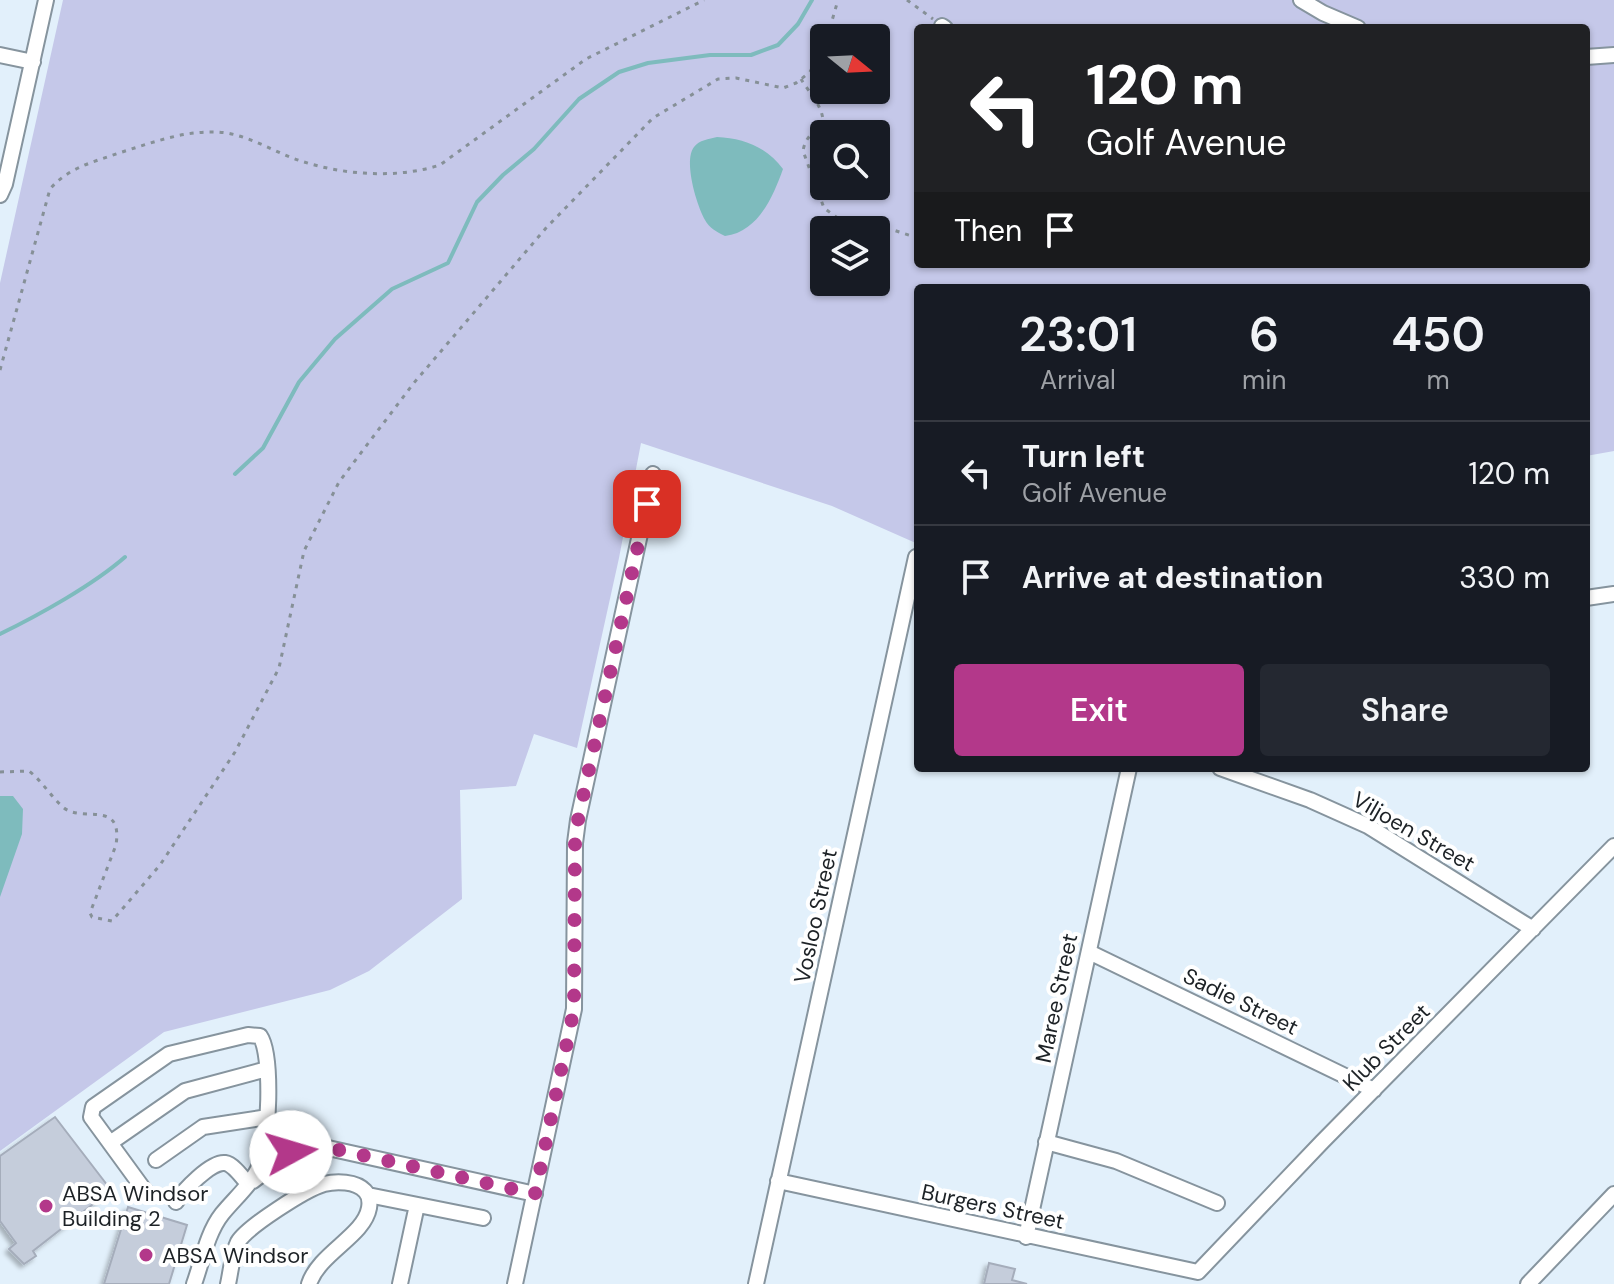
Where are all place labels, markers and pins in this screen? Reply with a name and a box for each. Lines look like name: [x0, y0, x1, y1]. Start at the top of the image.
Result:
pin: [613, 470, 681, 538]
place label: ABSA Windsor Building 2: [62, 1179, 208, 1233]
marker: ABSA Windsor Building 2: [37, 1197, 55, 1215]
place label: ABSA Windsor: [162, 1241, 308, 1270]
marker: ABSA Windsor: [137, 1246, 155, 1264]

